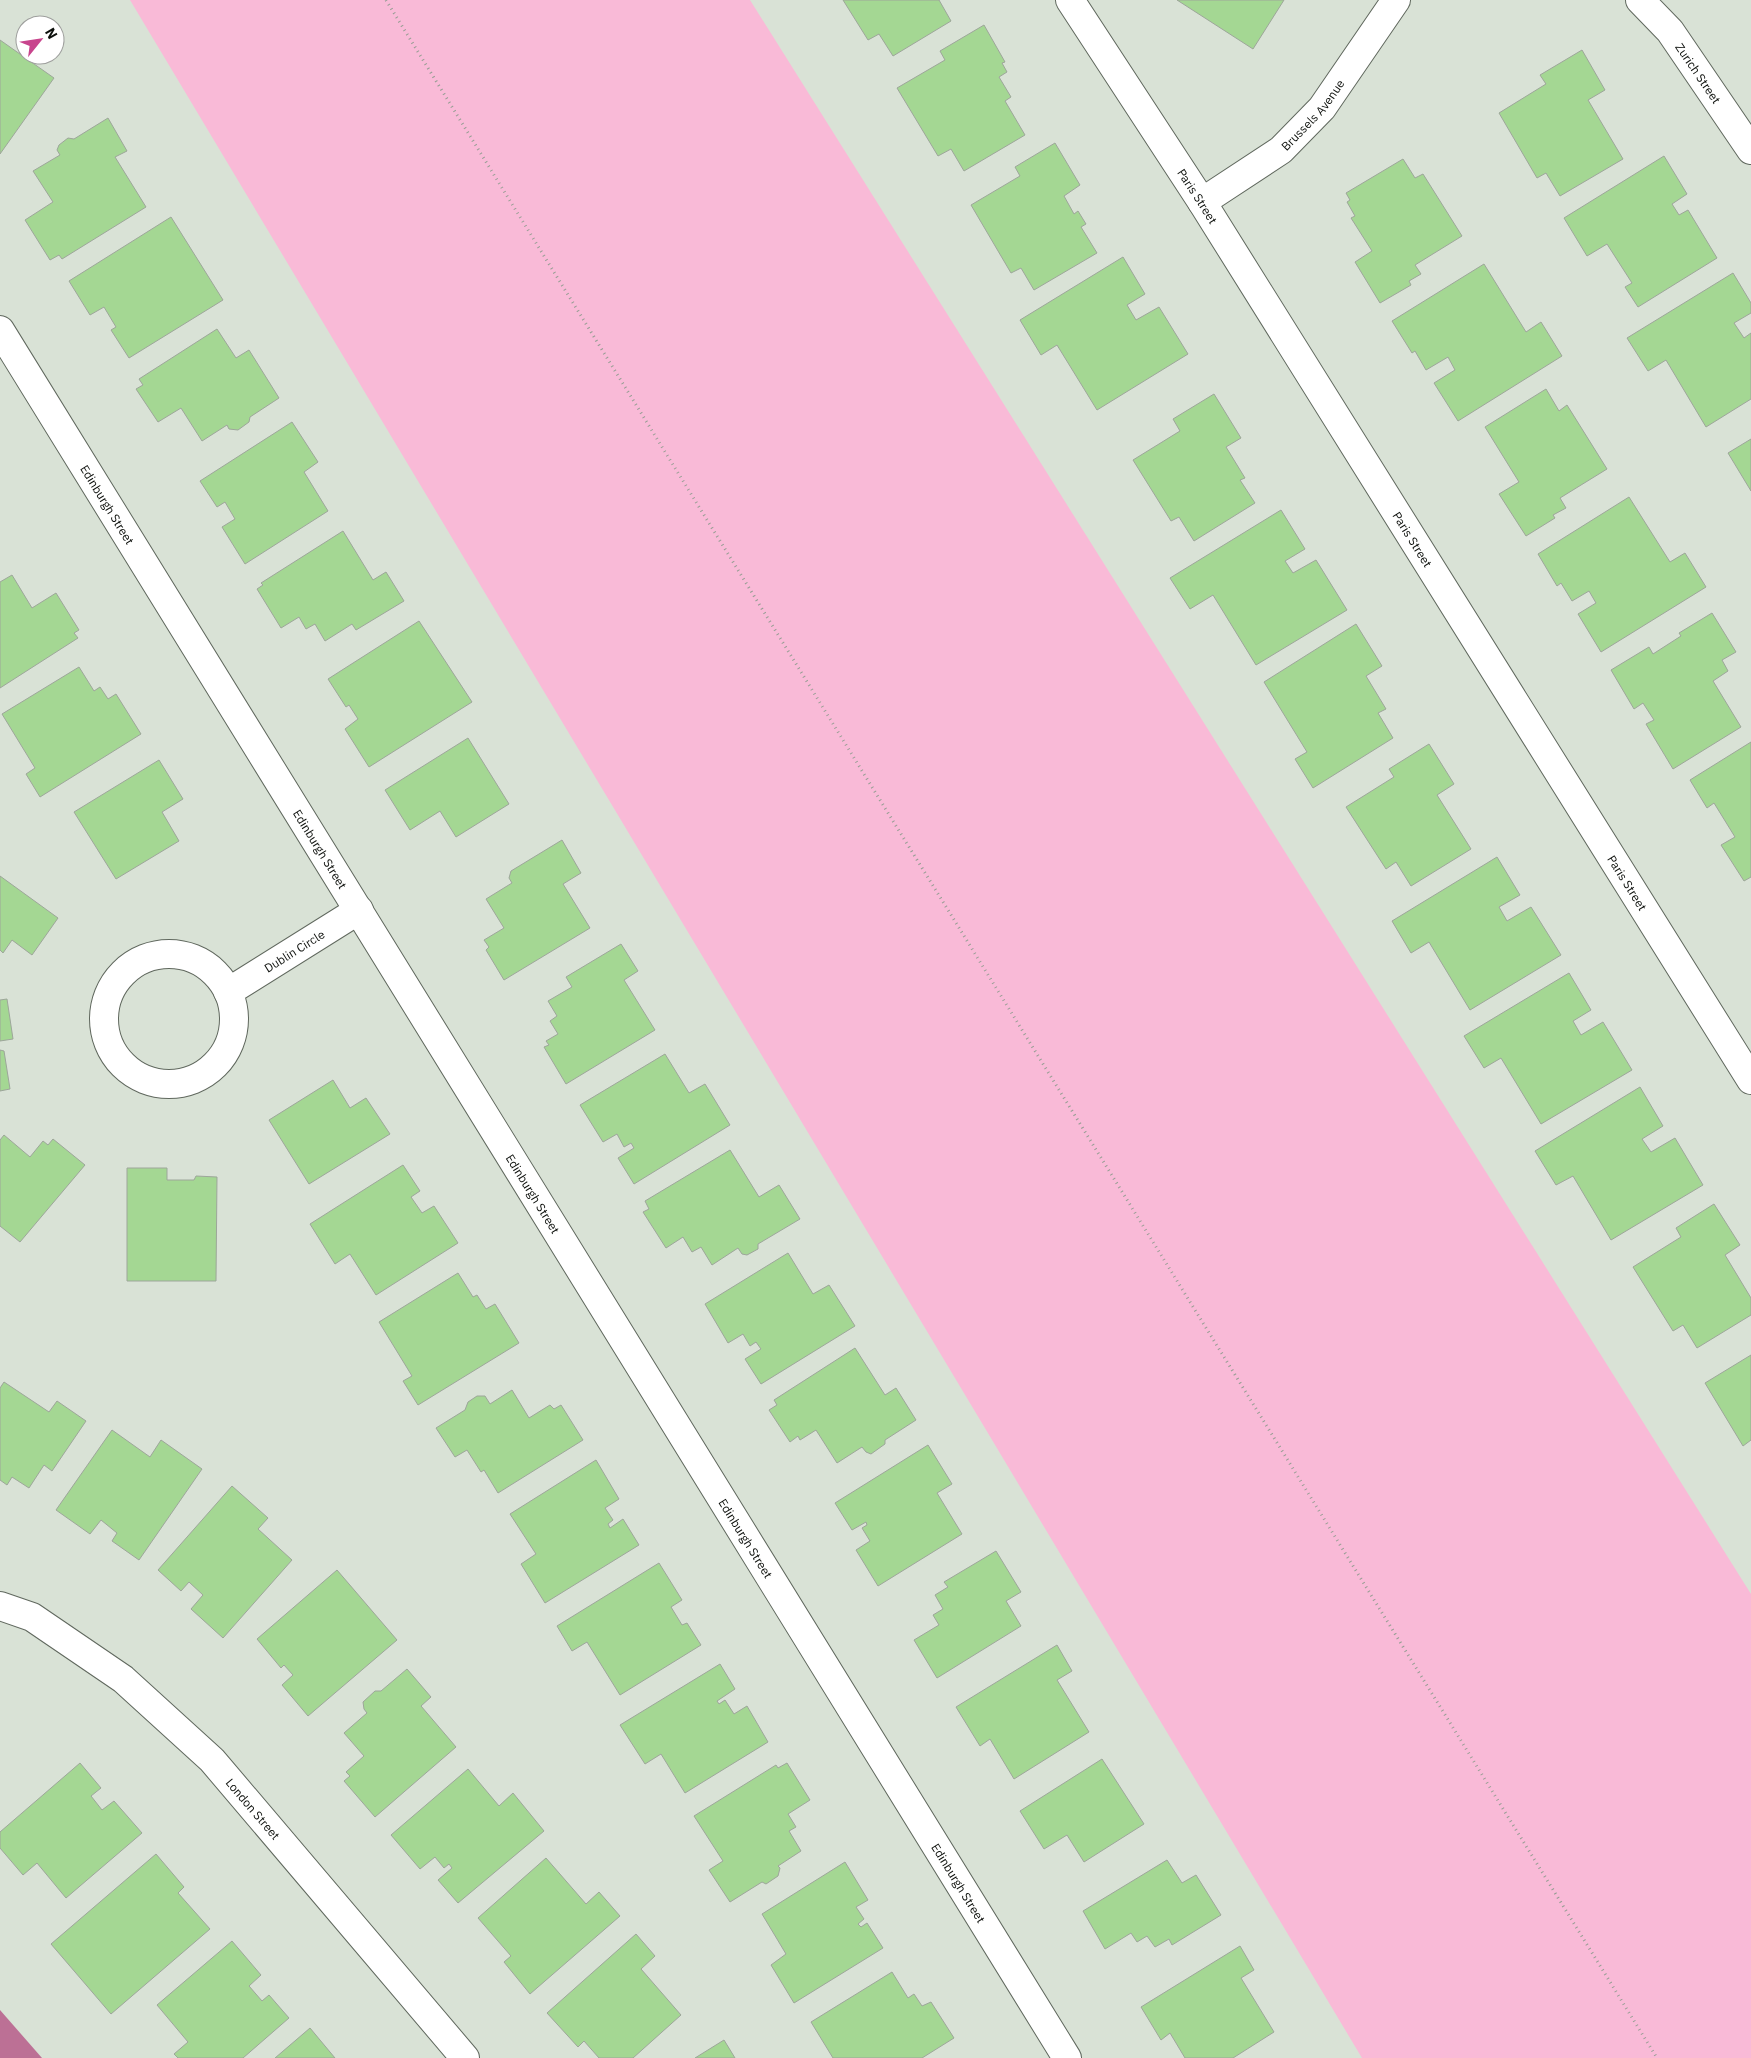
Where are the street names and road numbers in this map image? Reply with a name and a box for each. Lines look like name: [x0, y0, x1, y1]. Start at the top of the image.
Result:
street label: Zurich Street: [1673, 40, 1724, 106]
street label: Brussels Avenue: [1278, 76, 1347, 153]
street label: Paris Street: [1175, 166, 1221, 226]
street label: Edinburgh Street: [78, 462, 138, 547]
street label: Paris Street: [1390, 509, 1436, 570]
street label: Edinburgh Street: [290, 807, 351, 892]
street label: Paris Street: [1605, 852, 1651, 913]
street label: Dublin Circle: [261, 926, 327, 975]
street label: Edinburgh Street: [503, 1151, 563, 1236]
street label: Edinburgh Street: [716, 1496, 776, 1581]
street label: London Street: [223, 1775, 283, 1842]
street label: Edinburgh Street: [929, 1840, 989, 1925]

